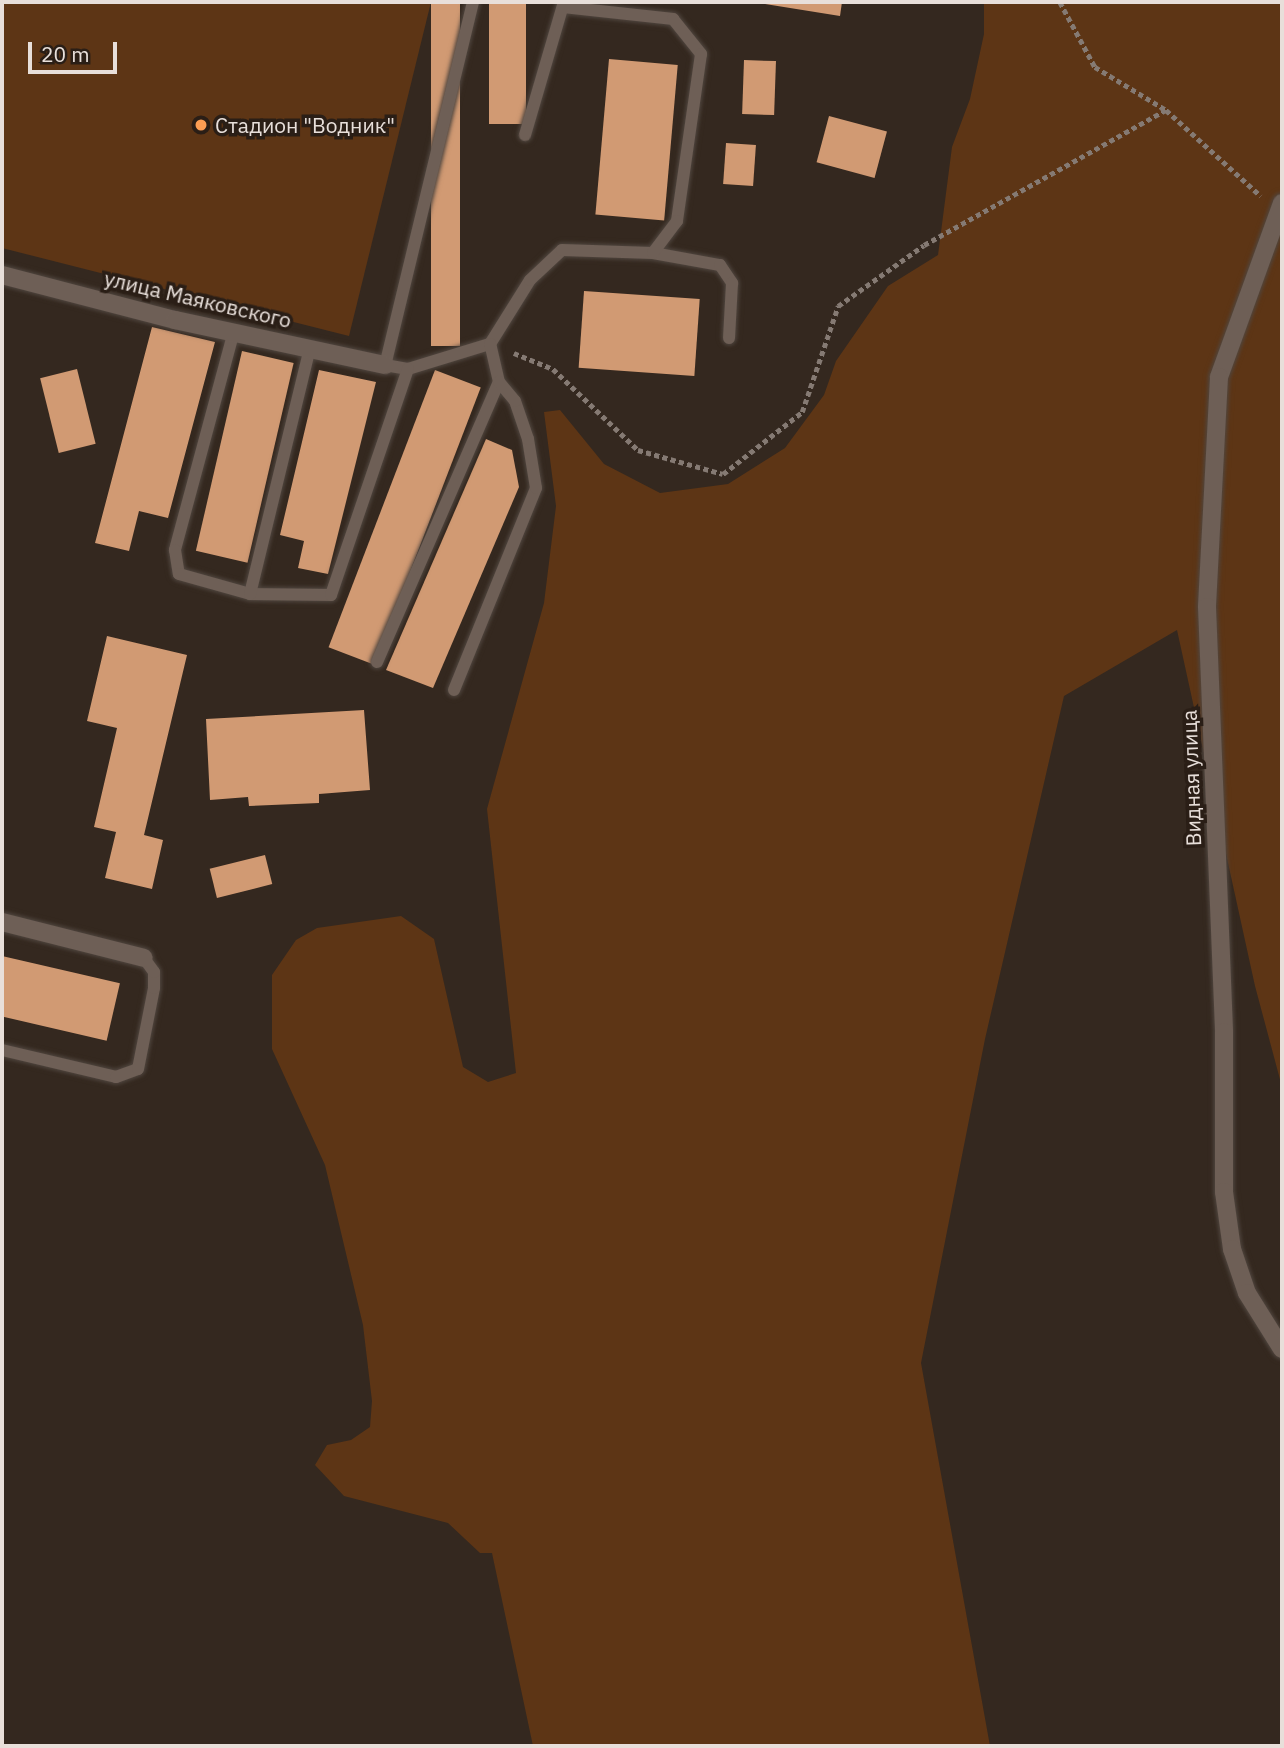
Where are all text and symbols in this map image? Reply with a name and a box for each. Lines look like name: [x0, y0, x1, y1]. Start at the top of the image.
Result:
scale bar: [32, 28, 121, 72]
text: 20 m: [41, 40, 90, 68]
place label: Стадион "Водник": [215, 112, 395, 138]
marker: Стадион "Водник": [193, 117, 209, 133]
street label: улица Маяковского: [102, 265, 294, 333]
street label: Видная улица: [1176, 709, 1206, 847]

